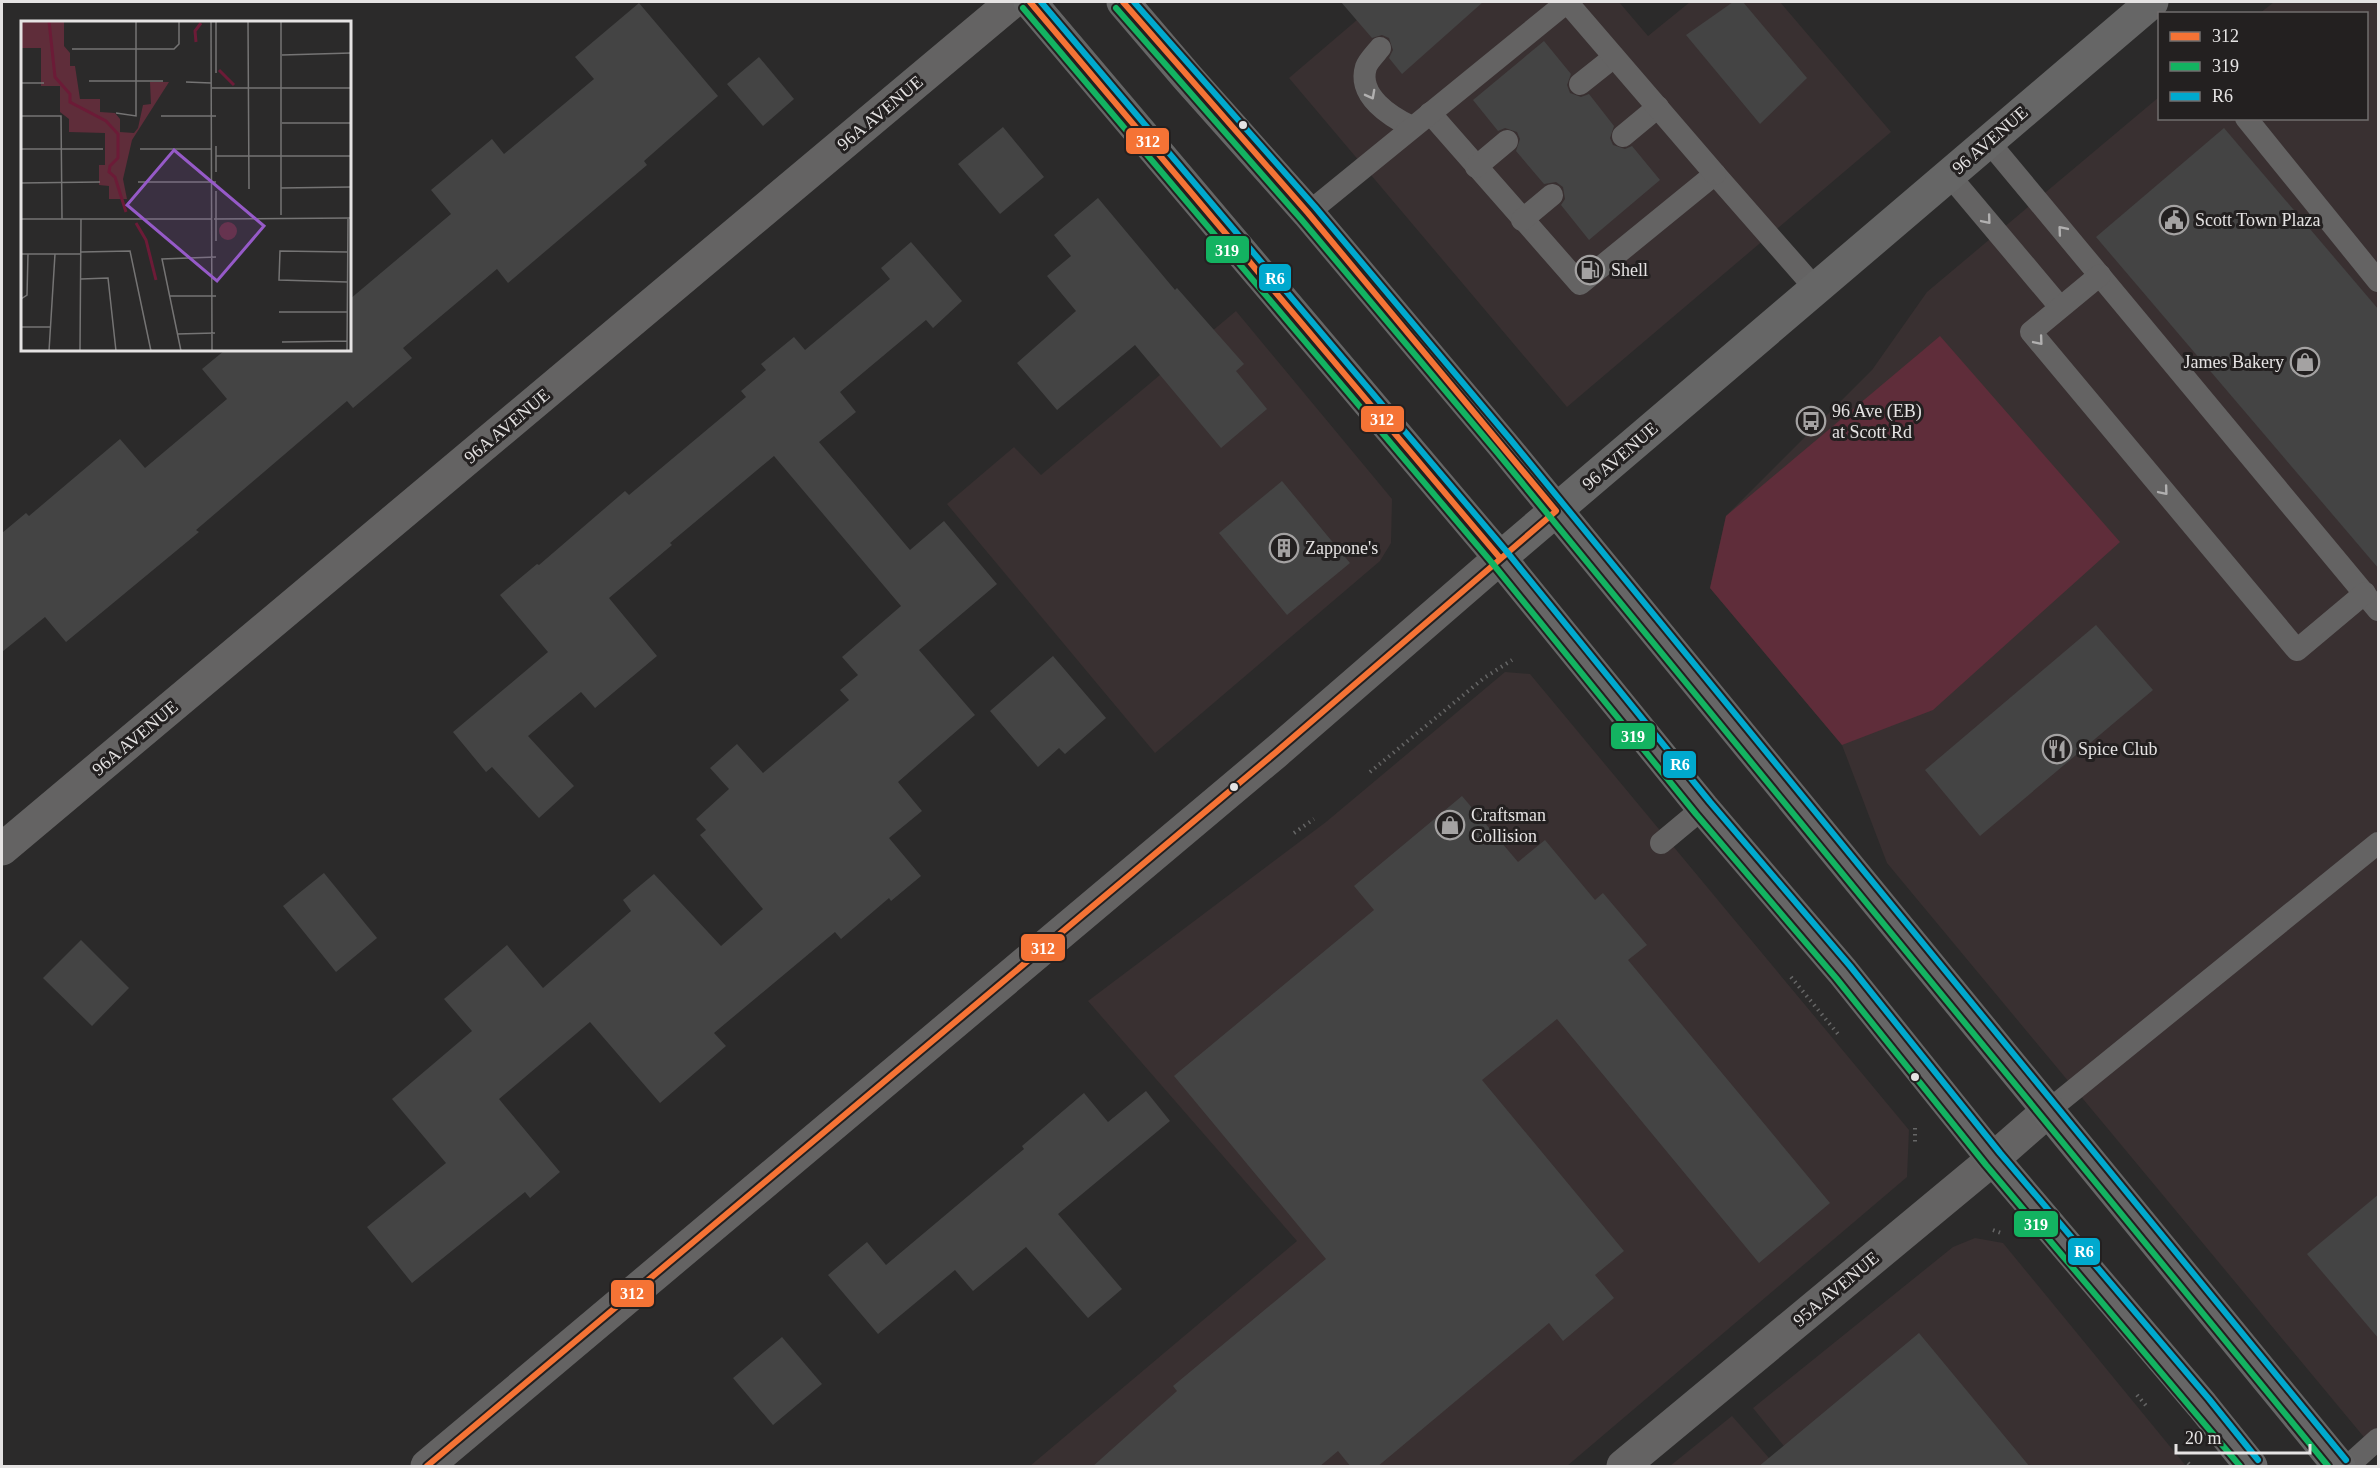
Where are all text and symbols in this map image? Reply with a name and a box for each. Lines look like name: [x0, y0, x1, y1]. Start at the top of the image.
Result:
legend: [2158, 12, 2368, 120]
inset map: [21, 21, 351, 351]
text: 312: [2212, 26, 2239, 46]
text: 319: [2212, 56, 2239, 76]
street label: 96A AVENUE: [833, 72, 927, 154]
text: R6: [2212, 86, 2233, 106]
one-way arrow: [1364, 88, 1376, 99]
street label: 96 AVENUE: [1948, 102, 2032, 178]
unlabelled marker: [1237, 119, 1249, 131]
line badge: 312: [1125, 127, 1170, 155]
text: 312: [1136, 133, 1160, 150]
public building icon: Scott Town Plaza: [2158, 204, 2190, 236]
place label: Scott Town Plaza: [2195, 210, 2320, 230]
one-way arrow: [1980, 213, 1991, 224]
one-way arrow: [2058, 226, 2069, 237]
line badge: 319: [1205, 235, 1250, 264]
text: 319: [1215, 242, 1239, 259]
fuel station icon: Shell: [1574, 254, 1606, 286]
place label: Shell: [1611, 260, 1648, 280]
line badge: R6: [1258, 263, 1292, 292]
text: R6: [1265, 270, 1285, 287]
one-way arrow: [2032, 334, 2043, 345]
shop icon: James Bakery: [2289, 346, 2321, 378]
place label: James Bakery: [2184, 352, 2284, 372]
street label: 96A AVENUE: [460, 385, 554, 467]
place label: 96 Ave (EB) at Scott Rd: [1832, 401, 1922, 442]
line badge: 312: [1360, 405, 1405, 433]
bus stop icon: 96 Ave (EB) at Scott Rd: [1795, 405, 1827, 437]
text: 312: [1370, 411, 1394, 428]
street label: 96 AVENUE: [1578, 418, 1662, 494]
one-way arrow: [2156, 484, 2167, 495]
building icon: Zappone's: [1268, 532, 1300, 564]
place label: Zappone's: [1305, 538, 1378, 558]
street label: 96A AVENUE: [88, 697, 182, 779]
line badge: 319: [1610, 722, 1656, 750]
text: 319: [1621, 728, 1645, 745]
restaurant icon: Spice Club: [2041, 733, 2073, 765]
place label: Spice Club: [2078, 739, 2158, 759]
line badge: R6: [1662, 750, 1697, 779]
text: R6: [1670, 756, 1690, 773]
unlabelled marker: [1228, 781, 1240, 793]
place label: Craftsman Collision: [1471, 805, 1546, 846]
shop icon: Craftsman Collision: [1434, 809, 1466, 841]
line badge: 312: [1020, 933, 1066, 962]
text: 312: [1031, 940, 1055, 957]
unlabelled marker: [1909, 1071, 1921, 1083]
line badge: 319: [2013, 1210, 2059, 1238]
text: 319: [2024, 1216, 2048, 1233]
line badge: R6: [2067, 1237, 2101, 1266]
text: R6: [2074, 1243, 2094, 1260]
street label: 95A AVENUE: [1789, 1248, 1883, 1330]
line badge: 312: [610, 1279, 655, 1308]
text: 312: [620, 1285, 644, 1302]
scale bar: [2176, 1417, 2310, 1455]
text: 20 m: [2185, 1428, 2222, 1448]

